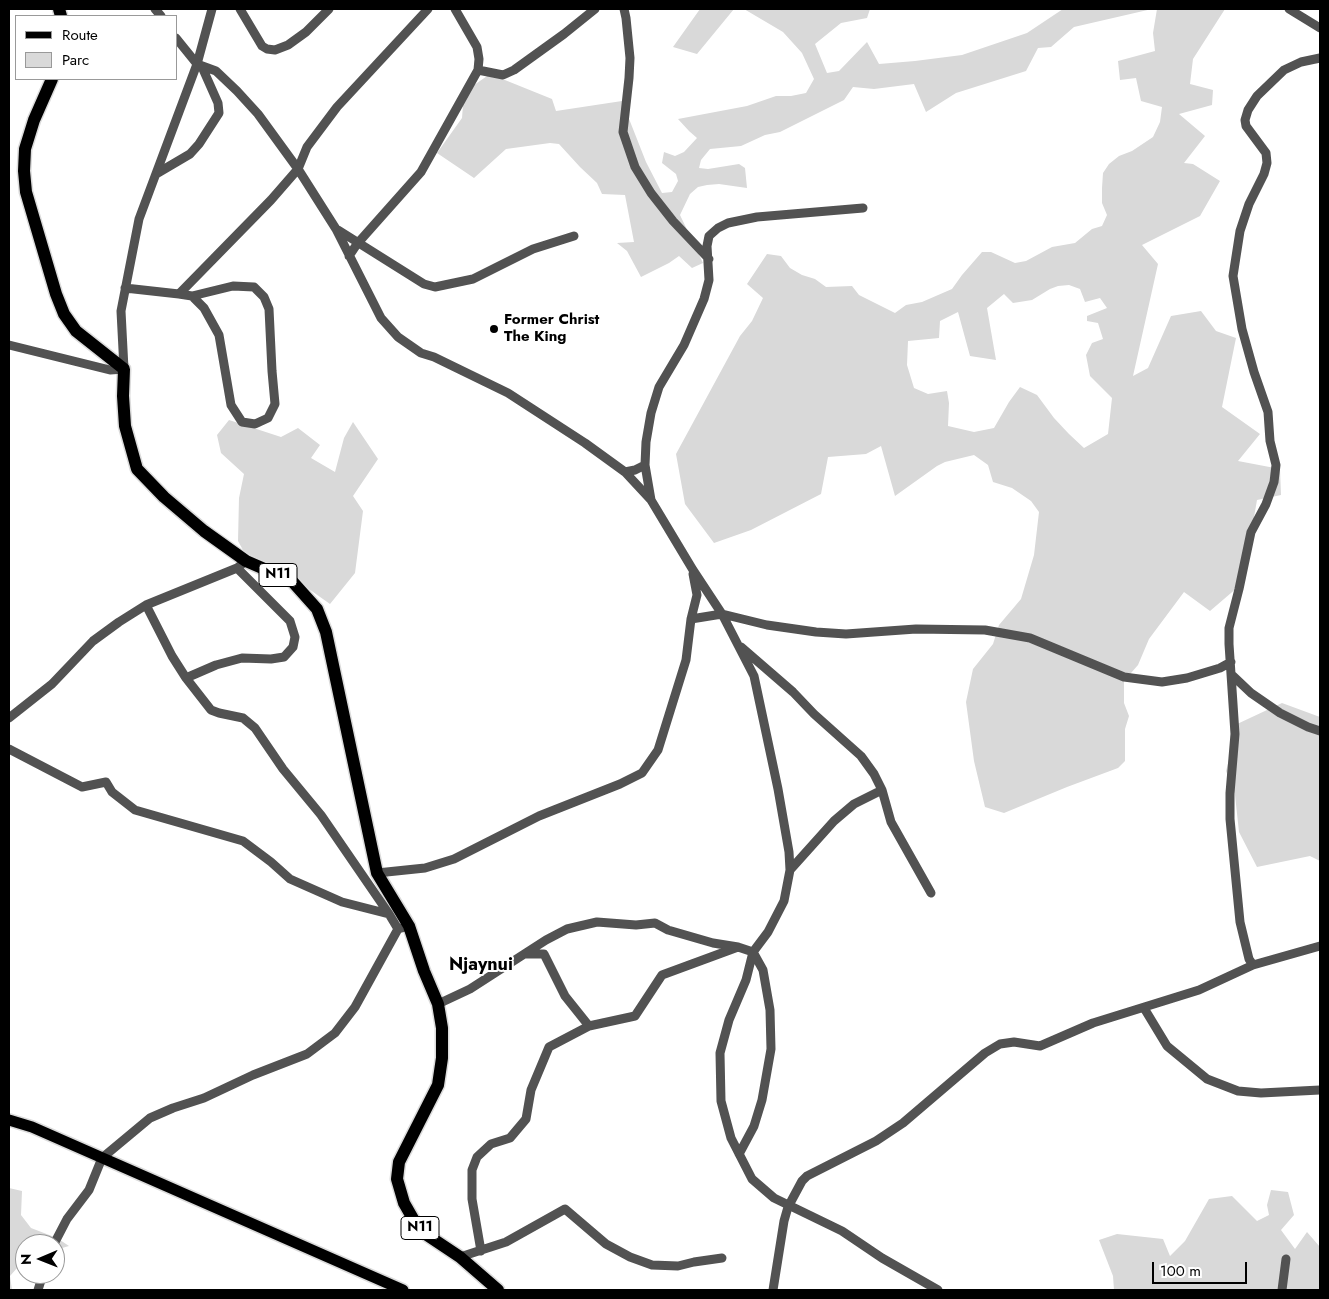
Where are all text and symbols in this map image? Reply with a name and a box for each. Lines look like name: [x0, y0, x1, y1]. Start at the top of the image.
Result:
legend: [15, 15, 178, 80]
text: Route: [62, 24, 98, 46]
text: Parc: [62, 49, 89, 71]
place label: Former Christ The King: [504, 311, 599, 346]
marker: Former Christ The King: [488, 323, 500, 335]
road number: N11: [259, 564, 297, 586]
district label: Njaynui: [449, 955, 513, 977]
road number: N11: [401, 1216, 439, 1240]
north arrow: [15, 1234, 65, 1284]
scale bar: [1154, 1252, 1249, 1284]
text: N: [16, 1254, 36, 1265]
text: 100 m: [1160, 1260, 1201, 1282]

